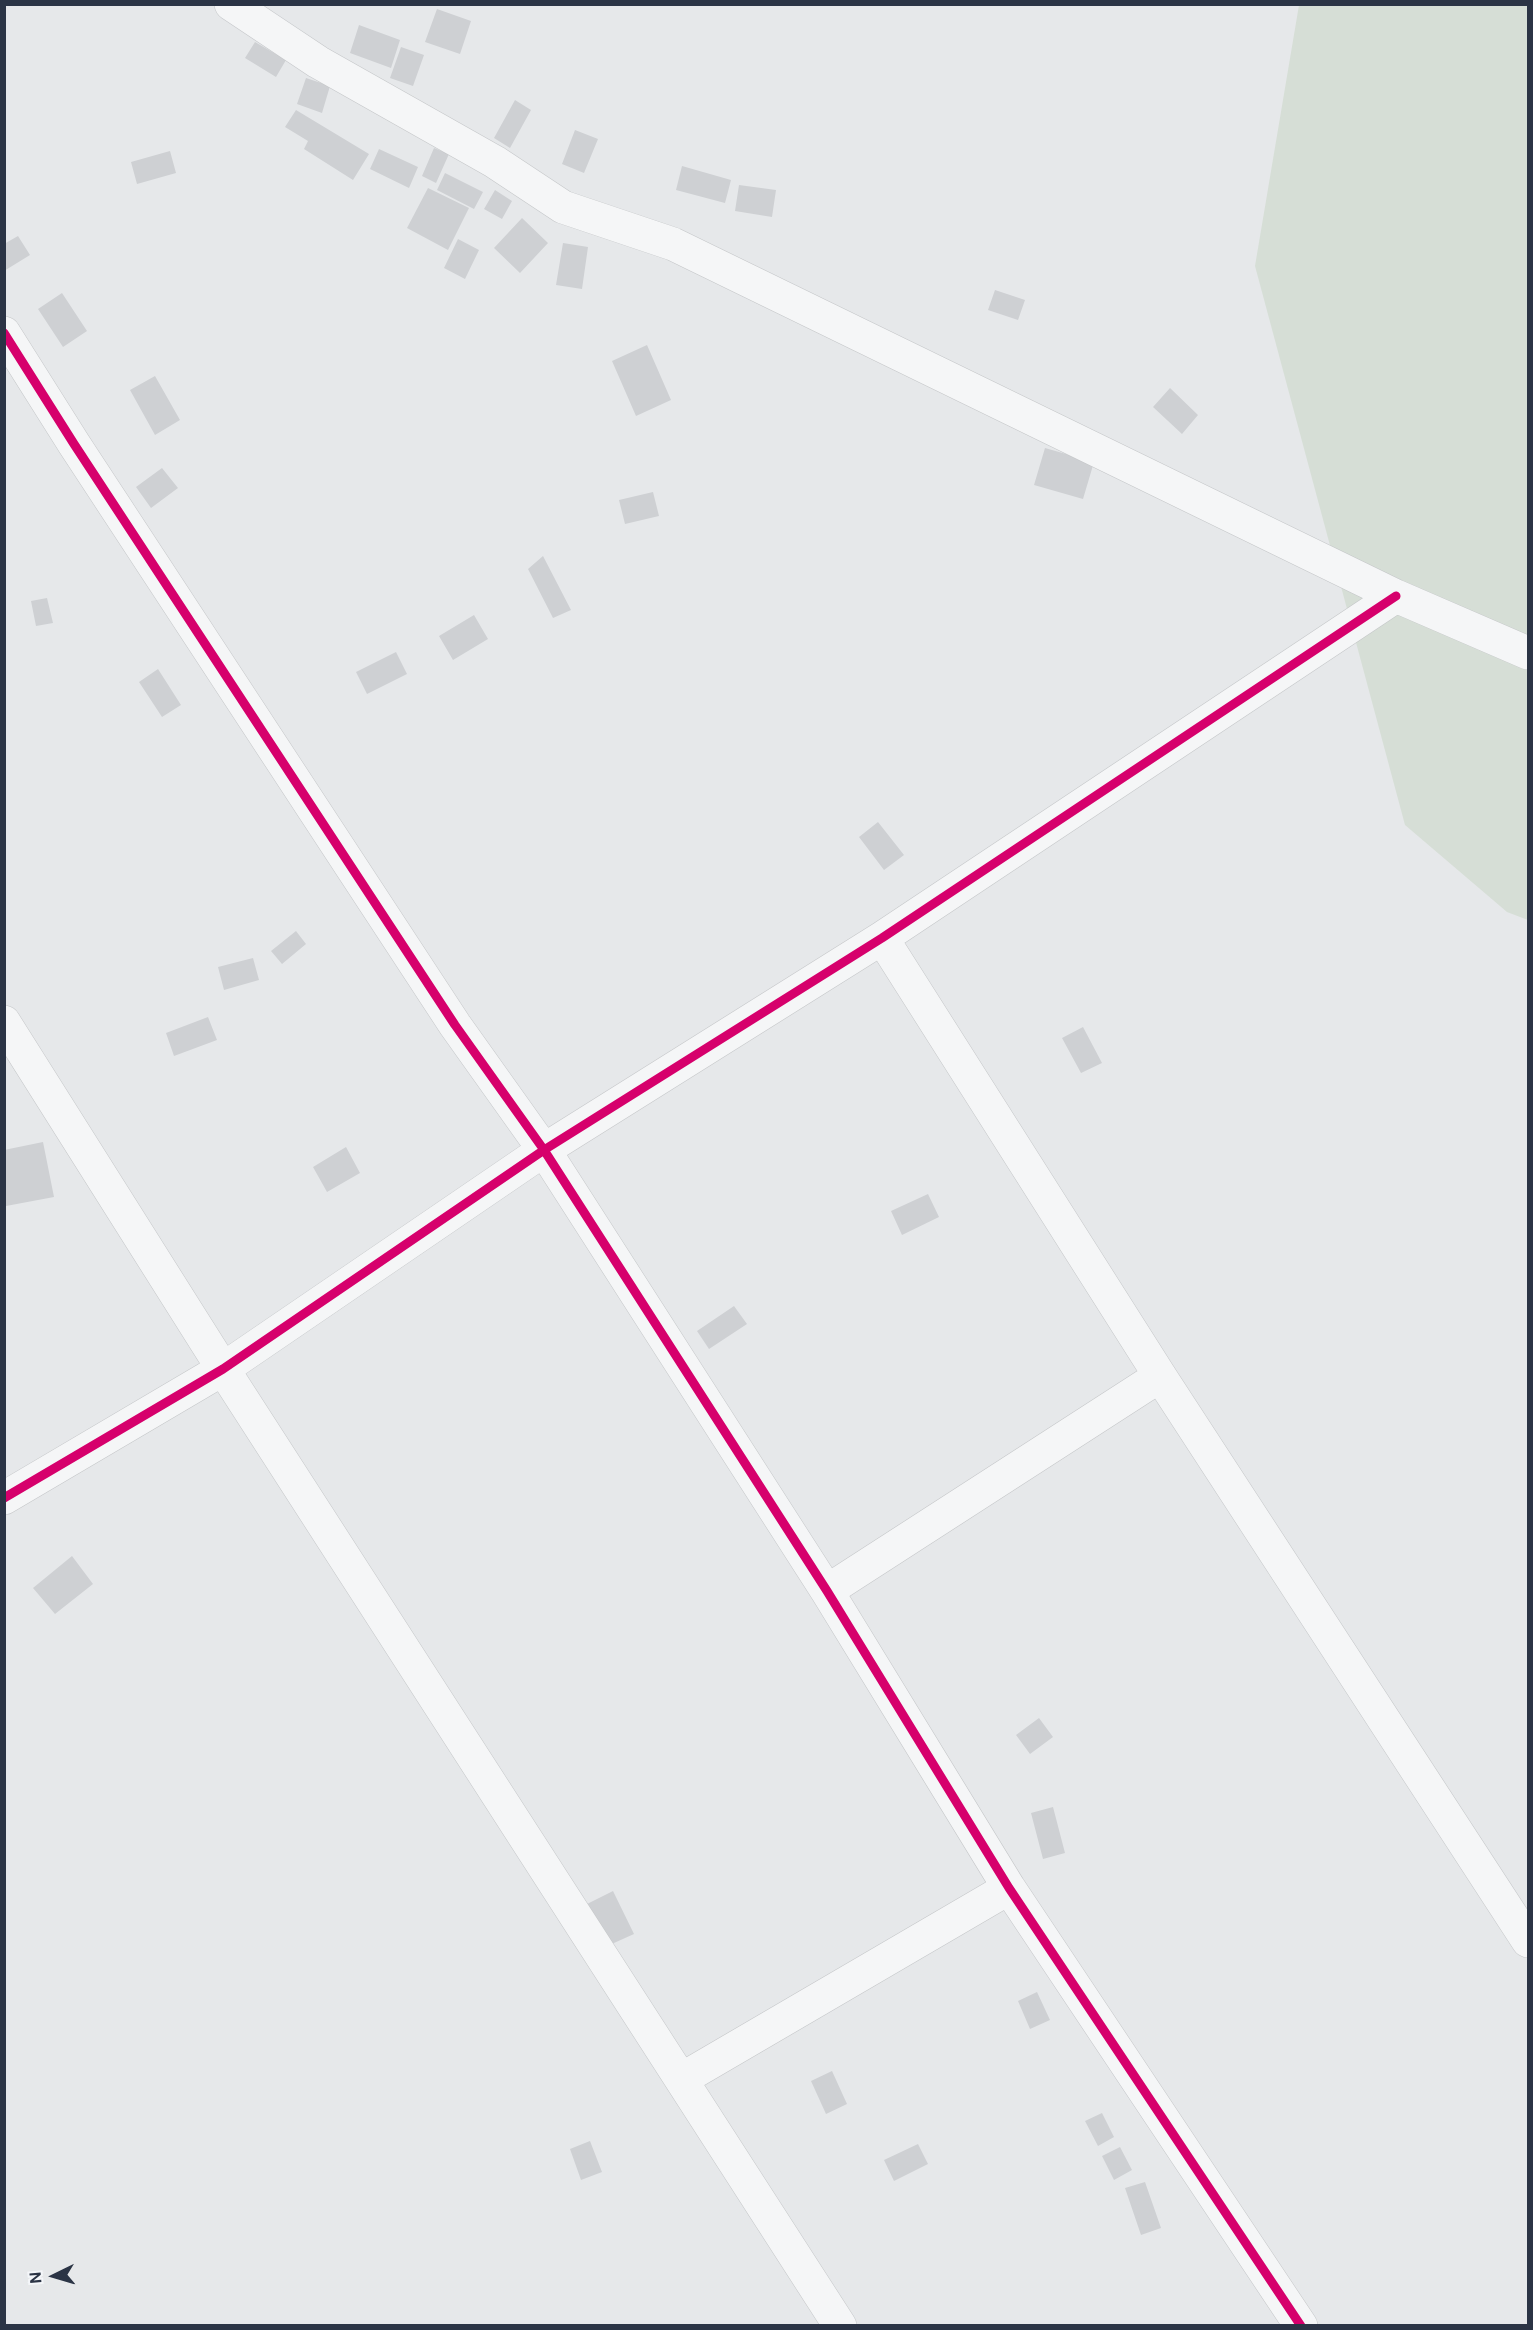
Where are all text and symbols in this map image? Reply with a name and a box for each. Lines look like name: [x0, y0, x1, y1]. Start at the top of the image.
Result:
north arrow: [24, 2246, 84, 2306]
text: N: [25, 2271, 47, 2284]

